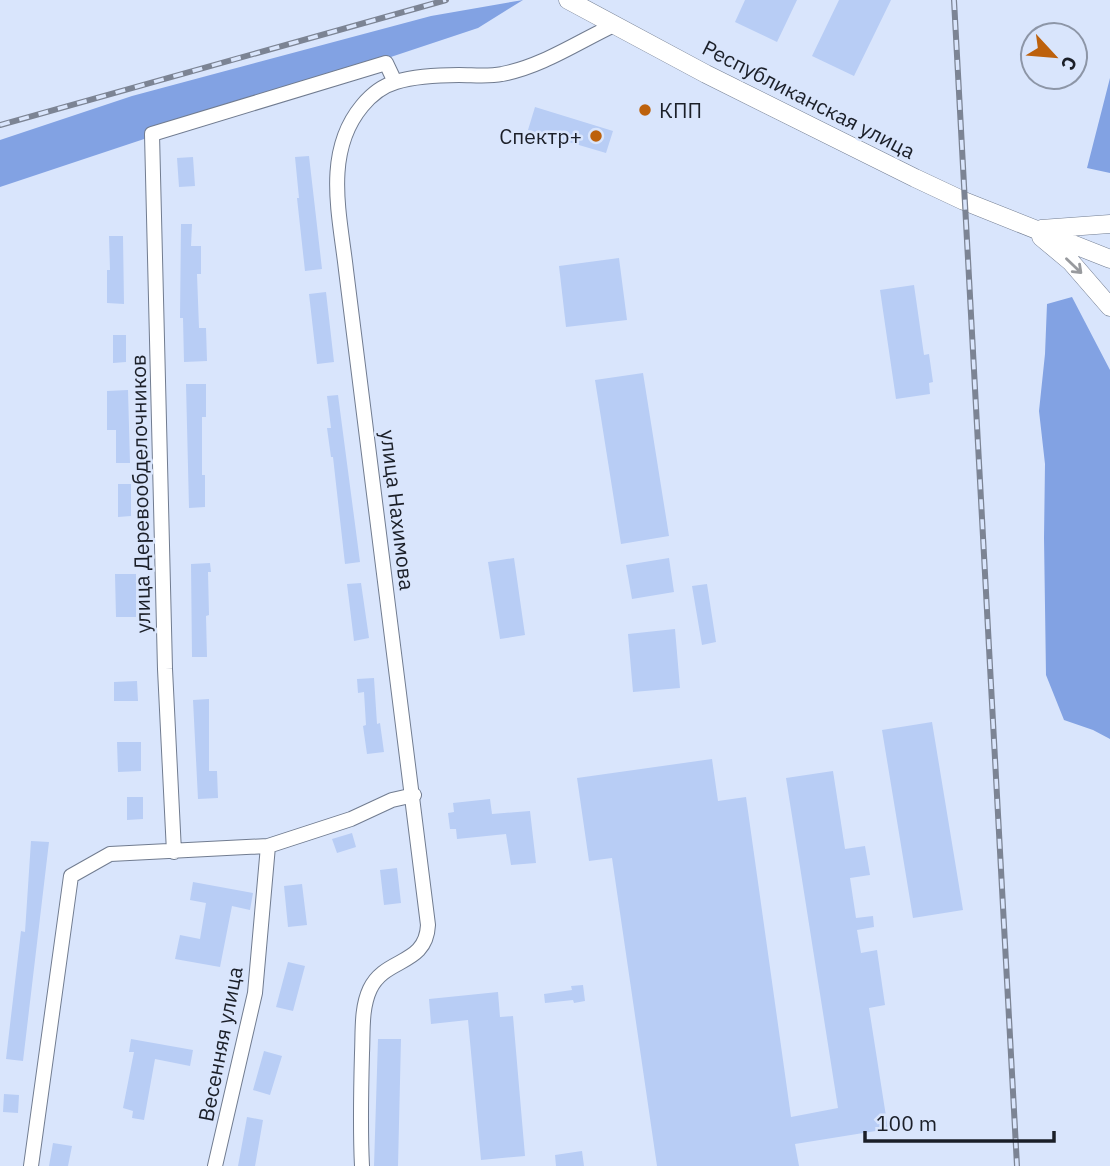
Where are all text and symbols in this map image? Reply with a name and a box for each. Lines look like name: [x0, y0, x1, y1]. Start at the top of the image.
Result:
north arrow: [1019, 21, 1089, 91]
street label: Республиканская улица: [698, 33, 920, 165]
text: С: [1056, 53, 1083, 74]
place label: КПП: [659, 96, 702, 124]
marker: КПП: [637, 102, 653, 118]
place label: Спектр+: [499, 122, 582, 150]
marker: Спектр+: [588, 128, 604, 144]
one-way arrow: [1065, 258, 1082, 275]
street label: улица Деревообделочников: [124, 354, 156, 634]
street label: улица Нахимова: [374, 428, 422, 592]
street label: Весенняя улица: [191, 964, 249, 1124]
scale bar: [865, 1100, 1054, 1144]
text: 100 m: [876, 1109, 937, 1137]

